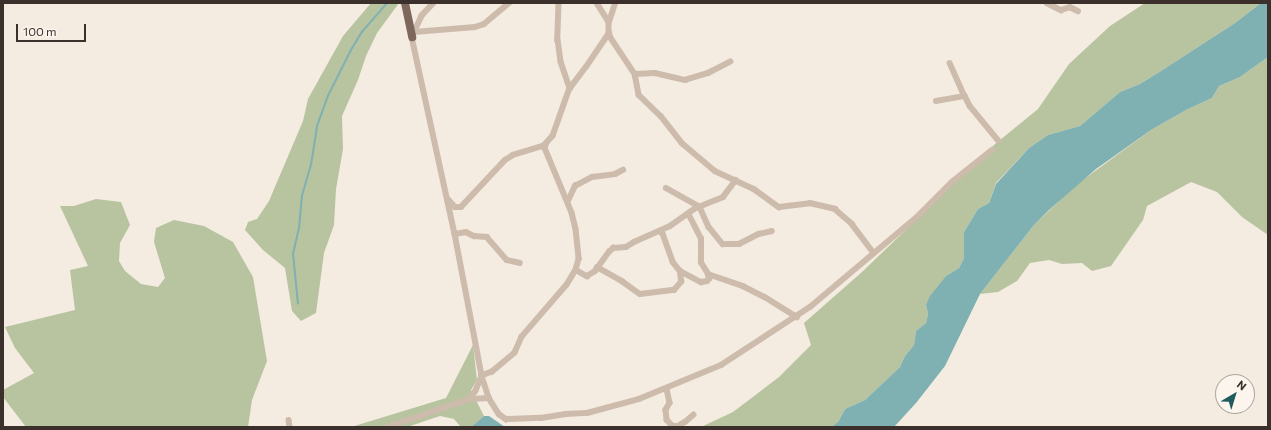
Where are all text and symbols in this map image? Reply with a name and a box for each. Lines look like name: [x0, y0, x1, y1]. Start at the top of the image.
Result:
scale bar: [18, 16, 88, 42]
text: 100 m: [23, 24, 57, 38]
north arrow: [1215, 374, 1255, 414]
text: N: [1235, 377, 1249, 393]

